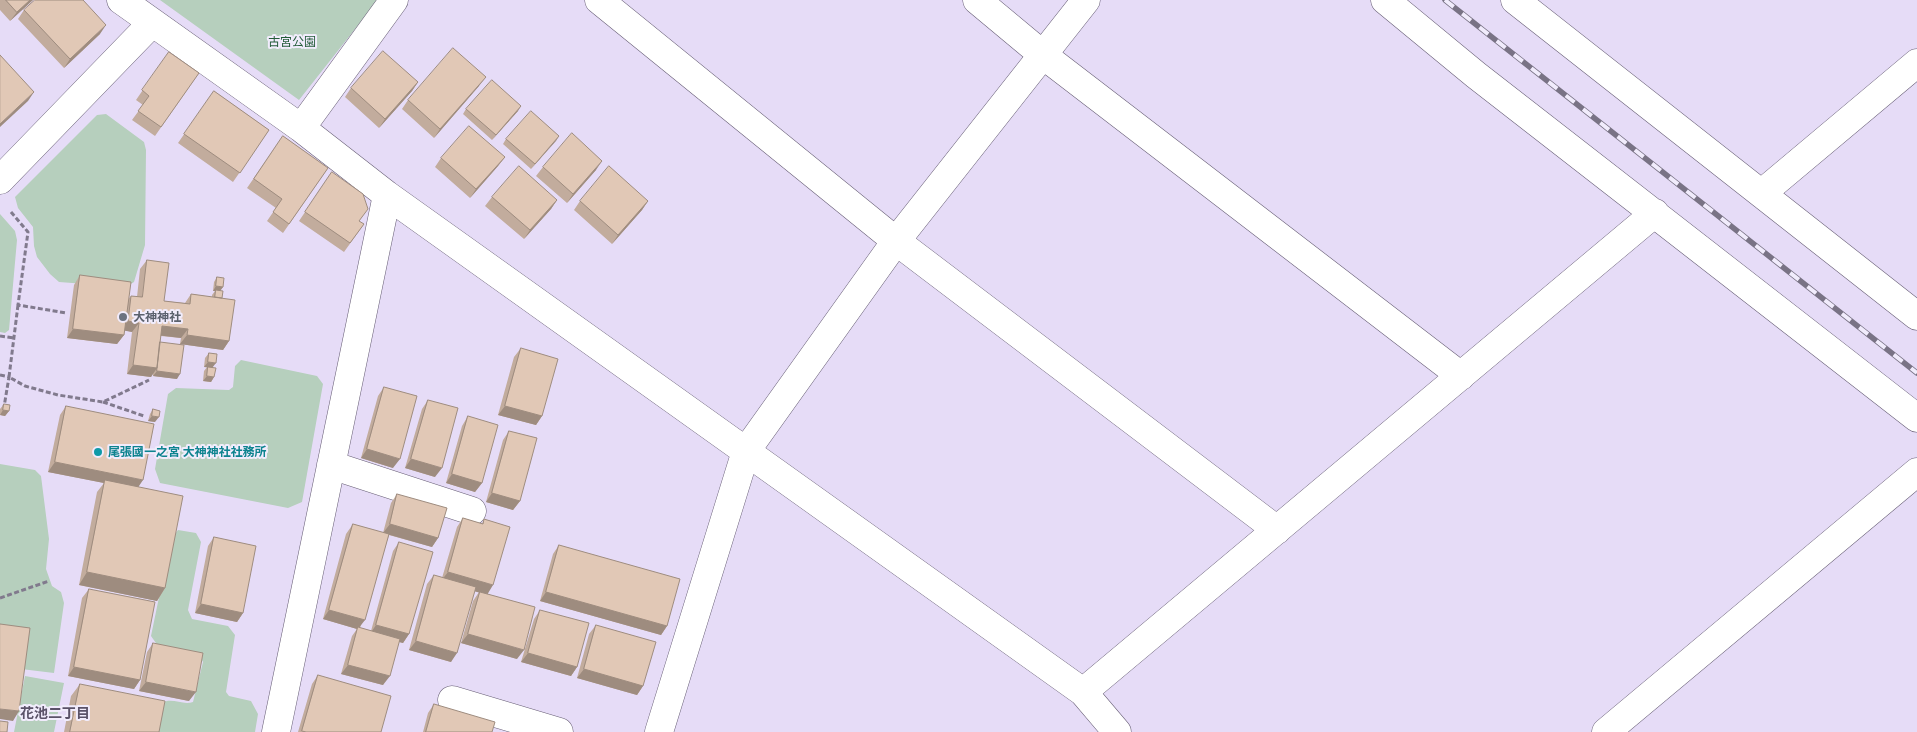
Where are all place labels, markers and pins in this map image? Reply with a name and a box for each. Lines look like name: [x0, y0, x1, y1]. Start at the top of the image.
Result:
place label: 大神神社: [133, 310, 181, 324]
marker: 大神神社: [117, 311, 129, 323]
place label: 尾張國一之宮 大神神社社務所: [108, 445, 266, 459]
marker: 尾張國一之宮 大神神社社務所: [92, 446, 104, 458]

